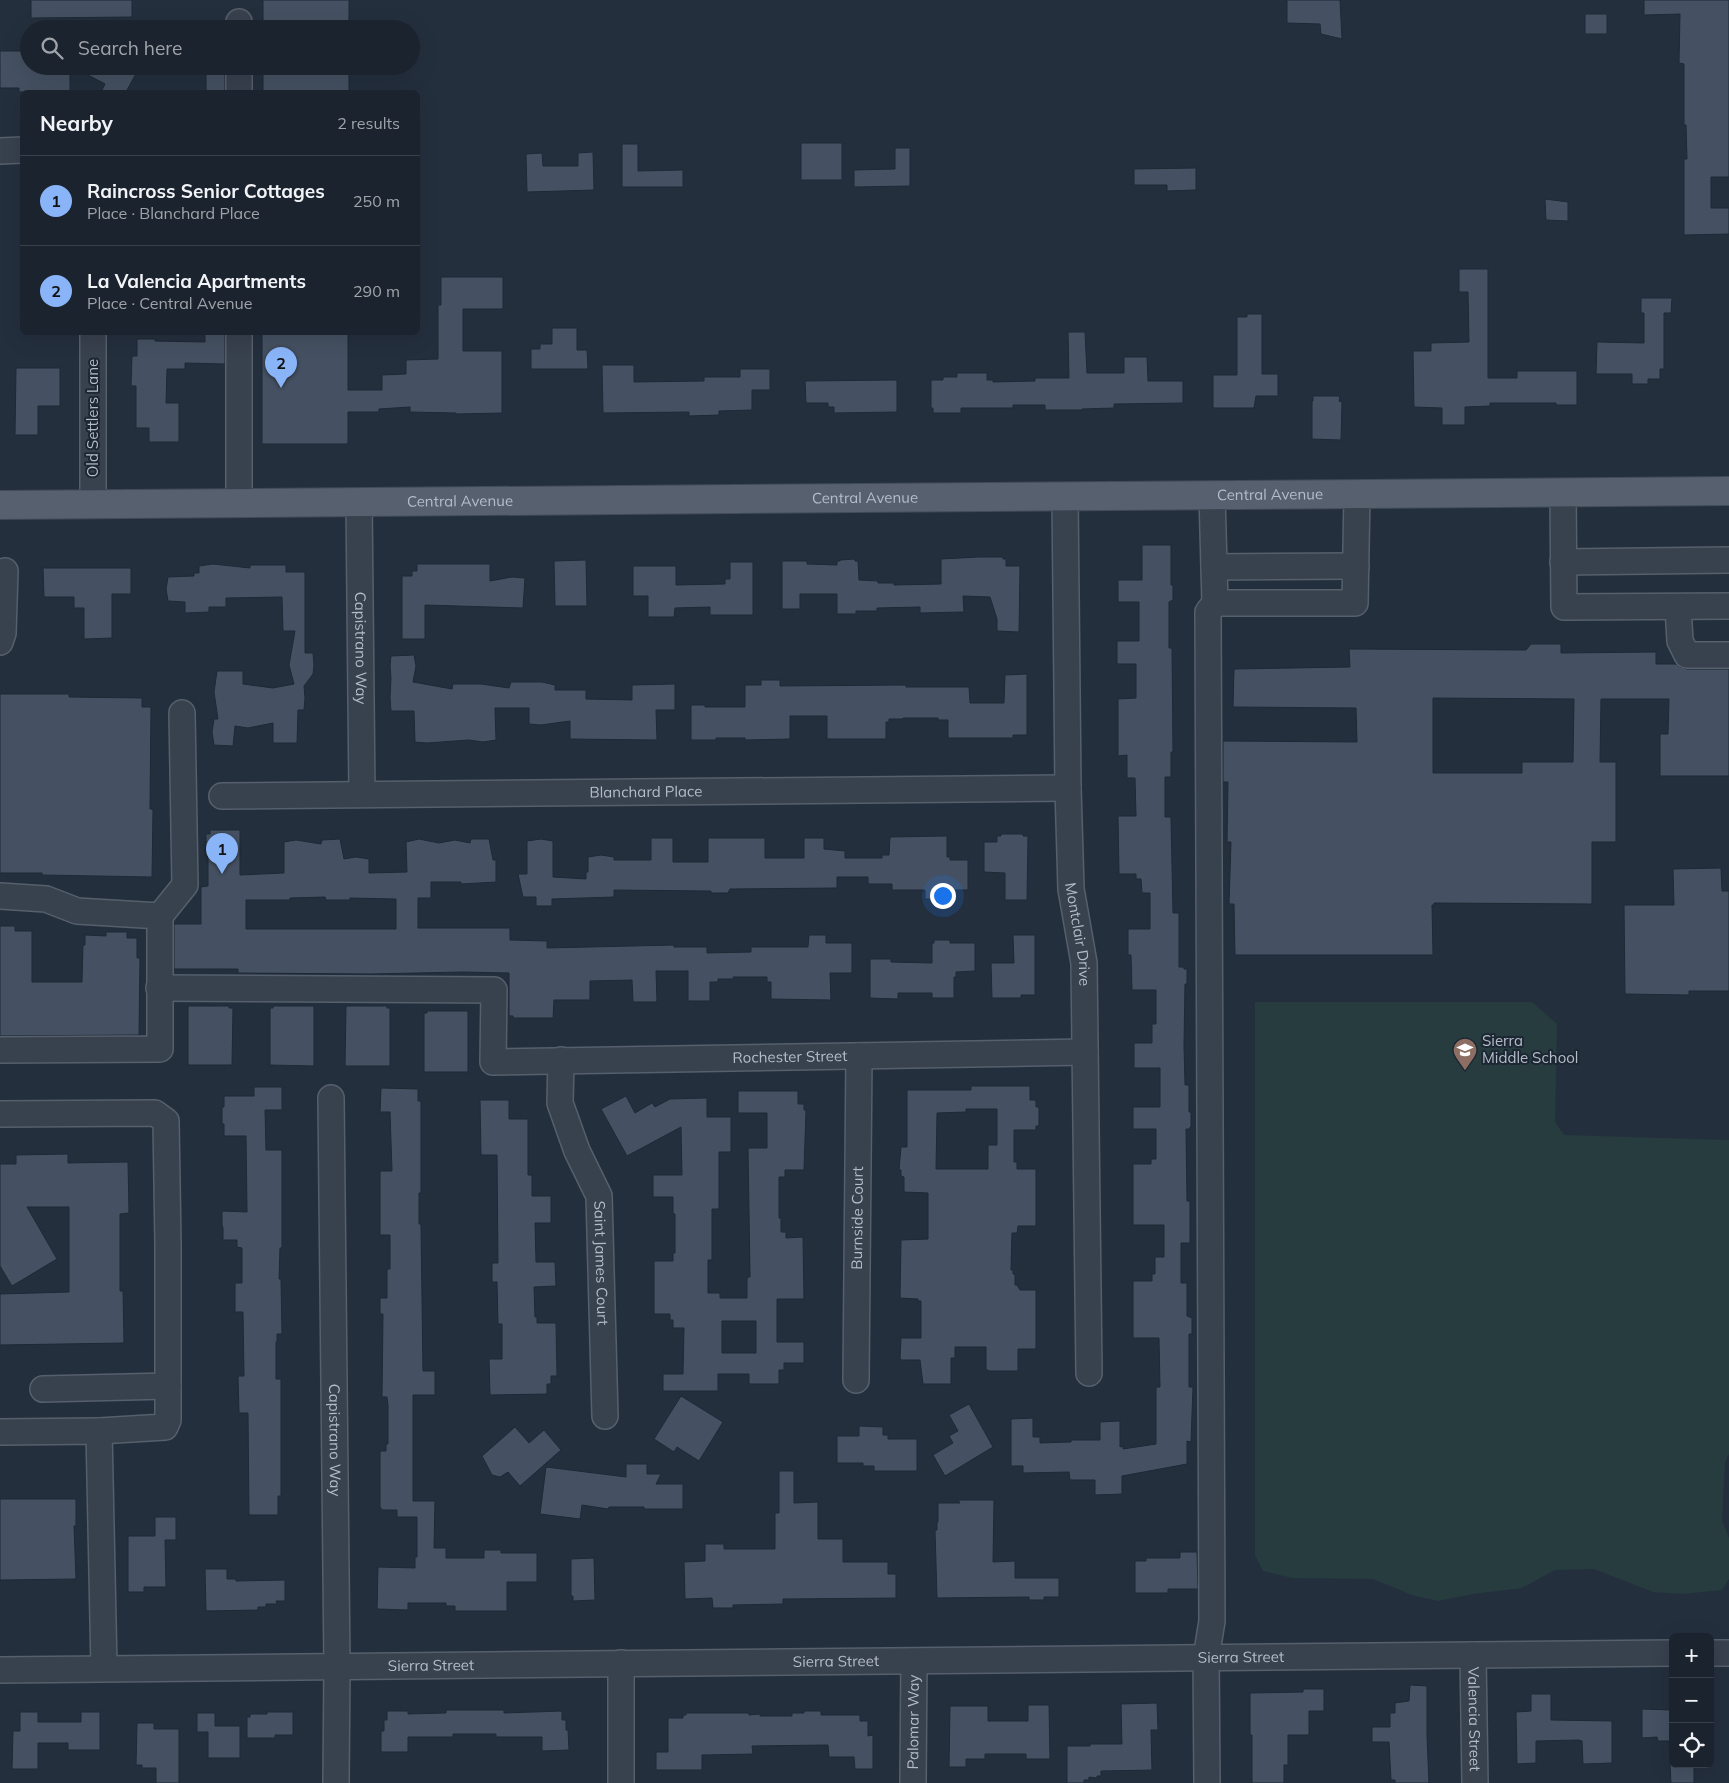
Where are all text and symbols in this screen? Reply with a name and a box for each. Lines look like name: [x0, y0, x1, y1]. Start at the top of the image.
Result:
search box: [20, 20, 420, 75]
icon: search: [38, 34, 66, 62]
text: Search here: [78, 36, 182, 60]
text: Nearby: [40, 110, 113, 136]
text: 2 results: [337, 113, 400, 133]
text: Raincross Senior Cottages: [87, 179, 325, 203]
text: 1: [51, 191, 61, 211]
text: 250 m: [353, 191, 400, 211]
text: Place · Blanchard Place: [87, 203, 260, 223]
text: La Valencia Apartments: [87, 269, 306, 293]
text: 2: [51, 281, 61, 301]
text: 290 m: [353, 281, 400, 301]
text: Place · Central Avenue: [87, 293, 252, 313]
pin: 2: [265, 347, 297, 388]
street label: Old Settlers Lane: [83, 359, 102, 477]
street label: Central Avenue: [1217, 484, 1323, 504]
street label: Central Avenue: [812, 488, 918, 507]
street label: Central Avenue: [407, 491, 513, 511]
street label: Capistrano Way: [351, 592, 371, 704]
street label: Blanchard Place: [589, 781, 703, 802]
pin: 1: [206, 833, 238, 874]
street label: Montclair Drive: [1061, 881, 1094, 986]
your location: [930, 883, 956, 909]
place label: Sierra Middle School: [1482, 1031, 1578, 1067]
school or university icon: Sierra Middle School: [1452, 1037, 1478, 1071]
street label: Rochester Street: [732, 1046, 848, 1067]
street label: Burnside Court: [847, 1166, 867, 1270]
street label: Saint James Court: [590, 1200, 613, 1326]
street label: Capistrano Way: [325, 1384, 345, 1496]
map controls: [1669, 1633, 1714, 1768]
button: +: [1669, 1633, 1714, 1678]
street label: Sierra Street: [1198, 1647, 1284, 1667]
street label: Sierra Street: [793, 1651, 879, 1671]
street label: Sierra Street: [388, 1655, 474, 1675]
street label: Valencia Street: [1464, 1666, 1485, 1771]
street label: Palomar Way: [903, 1674, 923, 1770]
button: −: [1669, 1678, 1714, 1723]
button: locate: [1669, 1723, 1714, 1768]

